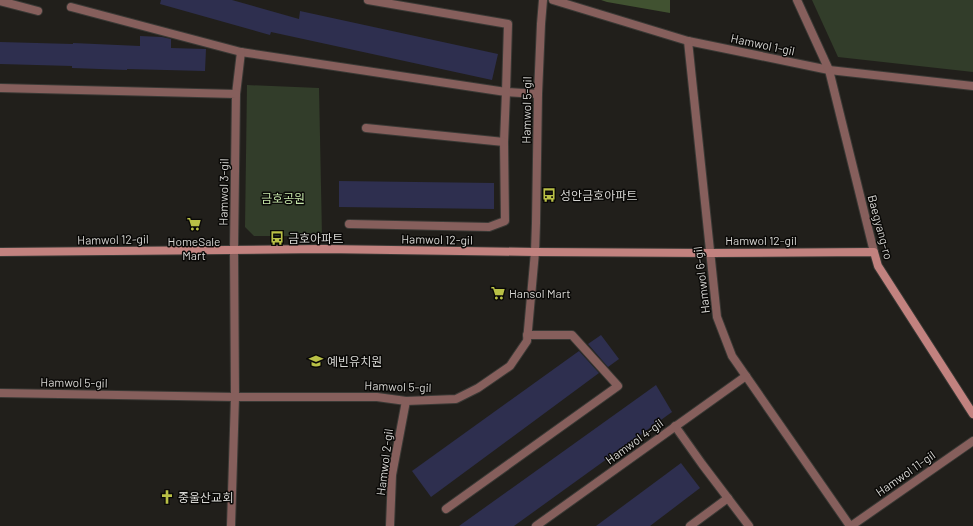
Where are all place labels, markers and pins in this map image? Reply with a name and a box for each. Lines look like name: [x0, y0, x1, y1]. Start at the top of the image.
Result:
bus stop icon: 성안금호아파트: [541, 187, 557, 203]
place label: 성안금호아파트: [560, 188, 637, 202]
supermarket icon: HomeSale Mart: [186, 216, 202, 232]
bus stop icon: 금호아파트: [269, 230, 285, 246]
place label: 금호아파트: [288, 231, 343, 245]
place label: HomeSale Mart: [168, 234, 220, 262]
supermarket icon: Hansol Mart: [490, 285, 506, 301]
place label: Hansol Mart: [509, 286, 571, 300]
school or university icon: 예빈유치원: [308, 353, 324, 369]
place label: 예빈유치원: [327, 354, 382, 368]
church icon: 중울산교회: [159, 489, 175, 505]
place label: 중울산교회: [178, 490, 233, 504]

